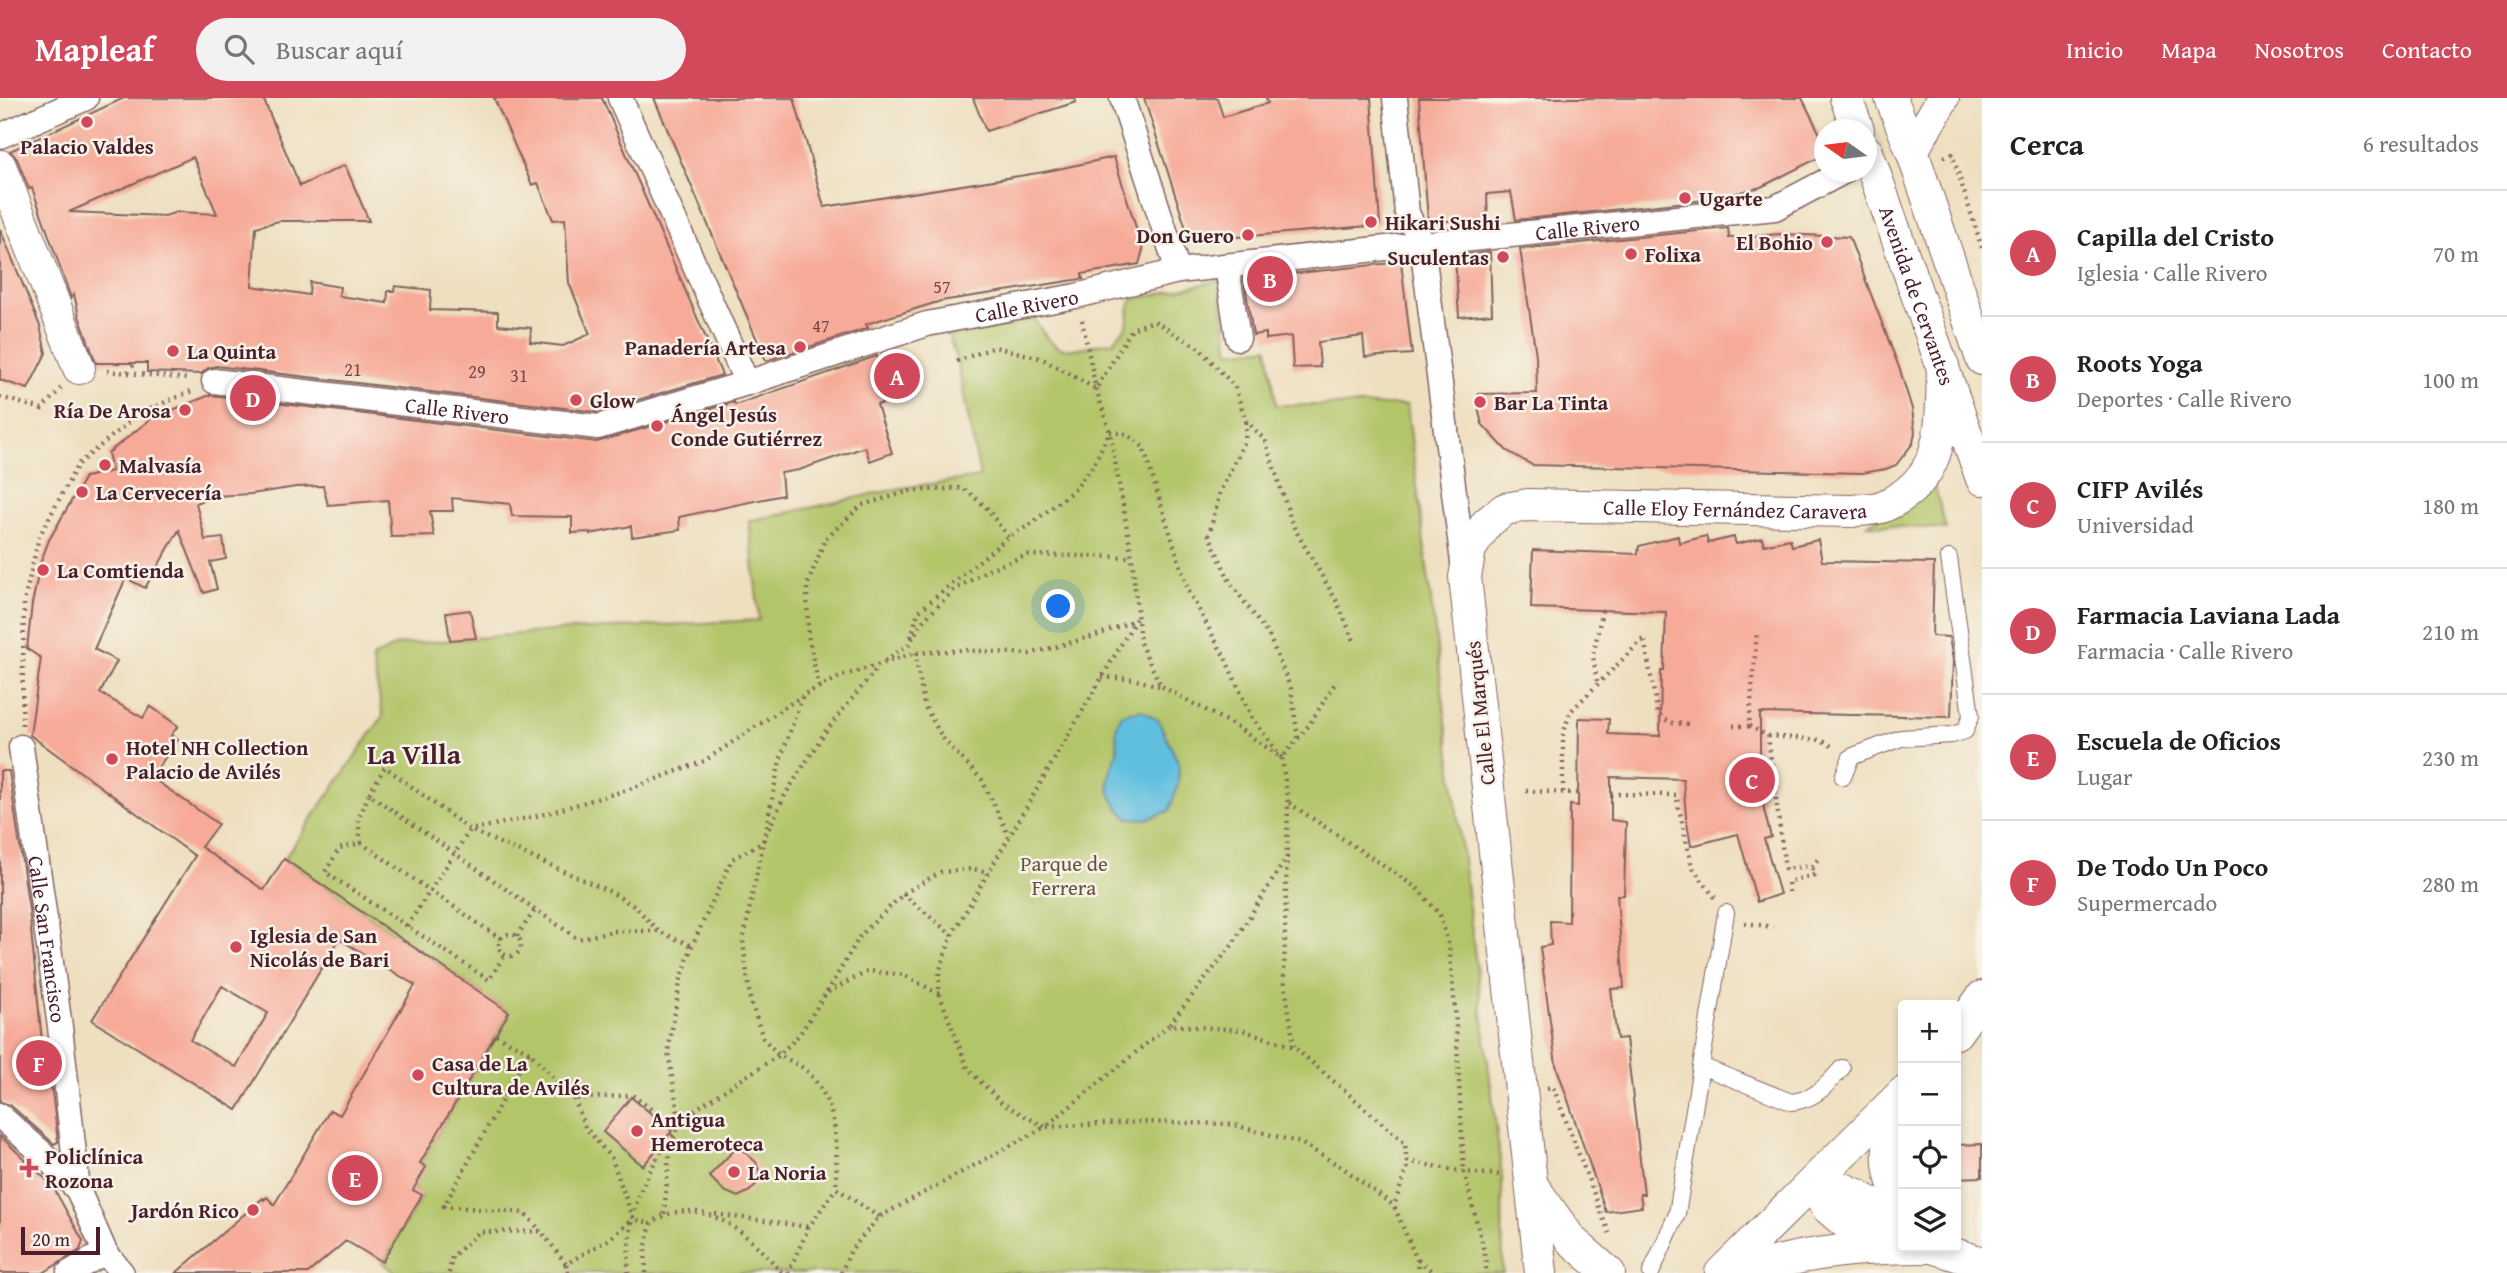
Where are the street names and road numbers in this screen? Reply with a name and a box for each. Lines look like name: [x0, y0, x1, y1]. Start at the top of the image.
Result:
street label: Avenida de Cervantes: [1872, 202, 1963, 389]
street label: Calle Rivero: [1534, 206, 1641, 248]
street label: Calle Rivero: [972, 280, 1081, 330]
street label: Calle Rivero: [404, 389, 511, 432]
street label: Calle Eloy Fernández Caravera: [1603, 491, 1868, 527]
street label: Calle El Marqués: [1457, 639, 1503, 787]
street label: Calle San Francisco: [21, 854, 75, 1025]

